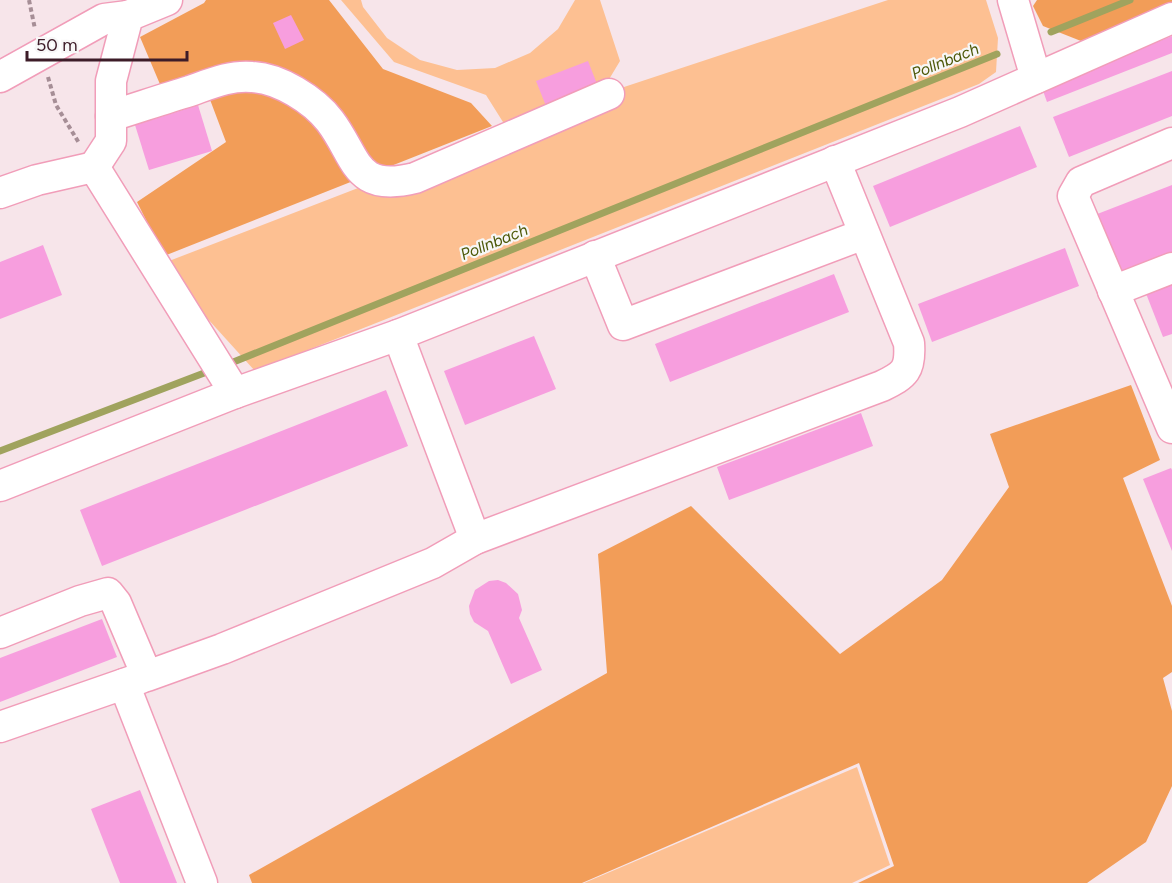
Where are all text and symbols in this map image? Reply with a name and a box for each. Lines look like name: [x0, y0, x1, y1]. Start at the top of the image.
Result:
scale bar: [27, 24, 188, 62]
text: 50 m: [36, 34, 78, 56]
water label: Pollnbach: [909, 39, 981, 83]
water label: Pollnbach: [458, 220, 530, 264]

